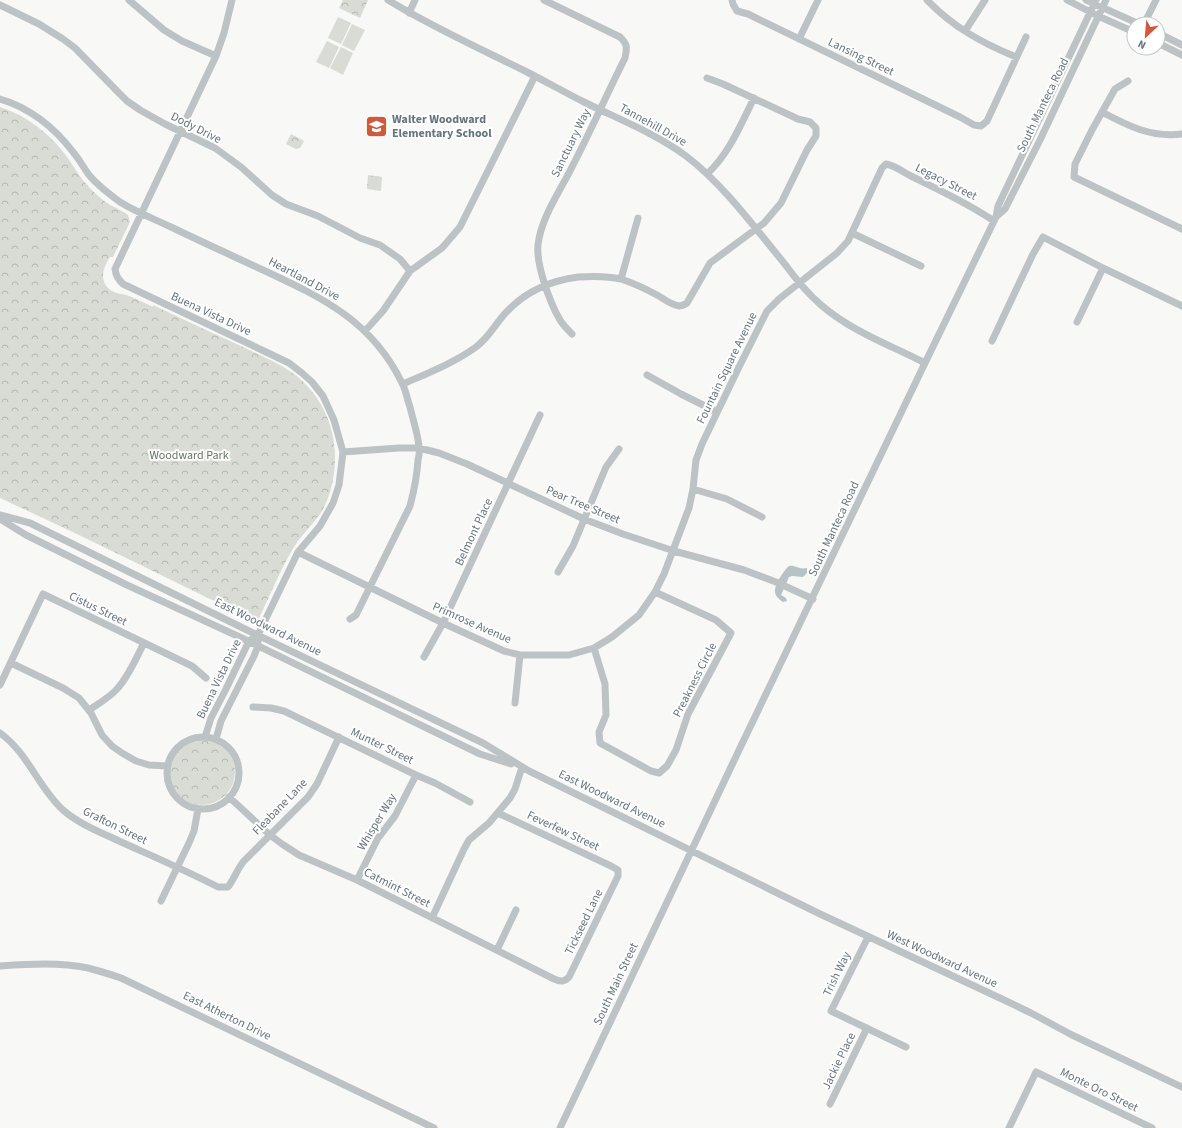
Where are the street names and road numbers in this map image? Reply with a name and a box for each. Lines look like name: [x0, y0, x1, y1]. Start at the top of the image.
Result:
street label: Lansing Street: [825, 34, 897, 80]
street label: South Manteca Road: [1013, 55, 1073, 155]
street label: Tannehill Drive: [616, 99, 690, 151]
street label: Sanctuary Way: [547, 106, 595, 180]
street label: Dody Drive: [168, 108, 224, 148]
street label: Legacy Street: [912, 159, 980, 205]
street label: Heartland Drive: [265, 253, 343, 305]
street label: Buena Vista Drive: [168, 288, 254, 340]
street label: Fountain Square Avenue: [693, 309, 761, 427]
street label: South Manteca Road: [804, 479, 864, 579]
street label: Pear Tree Street: [543, 482, 623, 528]
street label: Belmont Place: [451, 495, 497, 569]
street label: Cistus Street: [66, 588, 130, 630]
street label: East Woodward Avenue: [212, 594, 325, 660]
street label: Primrose Avenue: [430, 598, 514, 648]
street label: Buena Vista Drive: [192, 636, 246, 722]
street label: Preakness Circle: [669, 640, 721, 720]
street label: Munter Street: [348, 723, 416, 769]
street label: East Woodward Avenue: [556, 766, 669, 832]
street label: Fleabane Lane: [249, 775, 311, 839]
street label: Whisper Way: [353, 790, 401, 854]
street label: Grafton Street: [80, 803, 150, 849]
street label: Feverfew Street: [524, 807, 602, 855]
street label: Catmint Street: [361, 864, 433, 912]
street label: Tickseed Lane: [561, 886, 607, 958]
street label: West Woodward Avenue: [884, 926, 1000, 992]
street label: South Main Street: [589, 940, 643, 1028]
street label: Trish Way: [819, 948, 855, 999]
street label: East Atherton Drive: [180, 987, 274, 1045]
street label: Jackie Place: [818, 1030, 860, 1092]
street label: Monte Oro Street: [1057, 1064, 1141, 1116]

